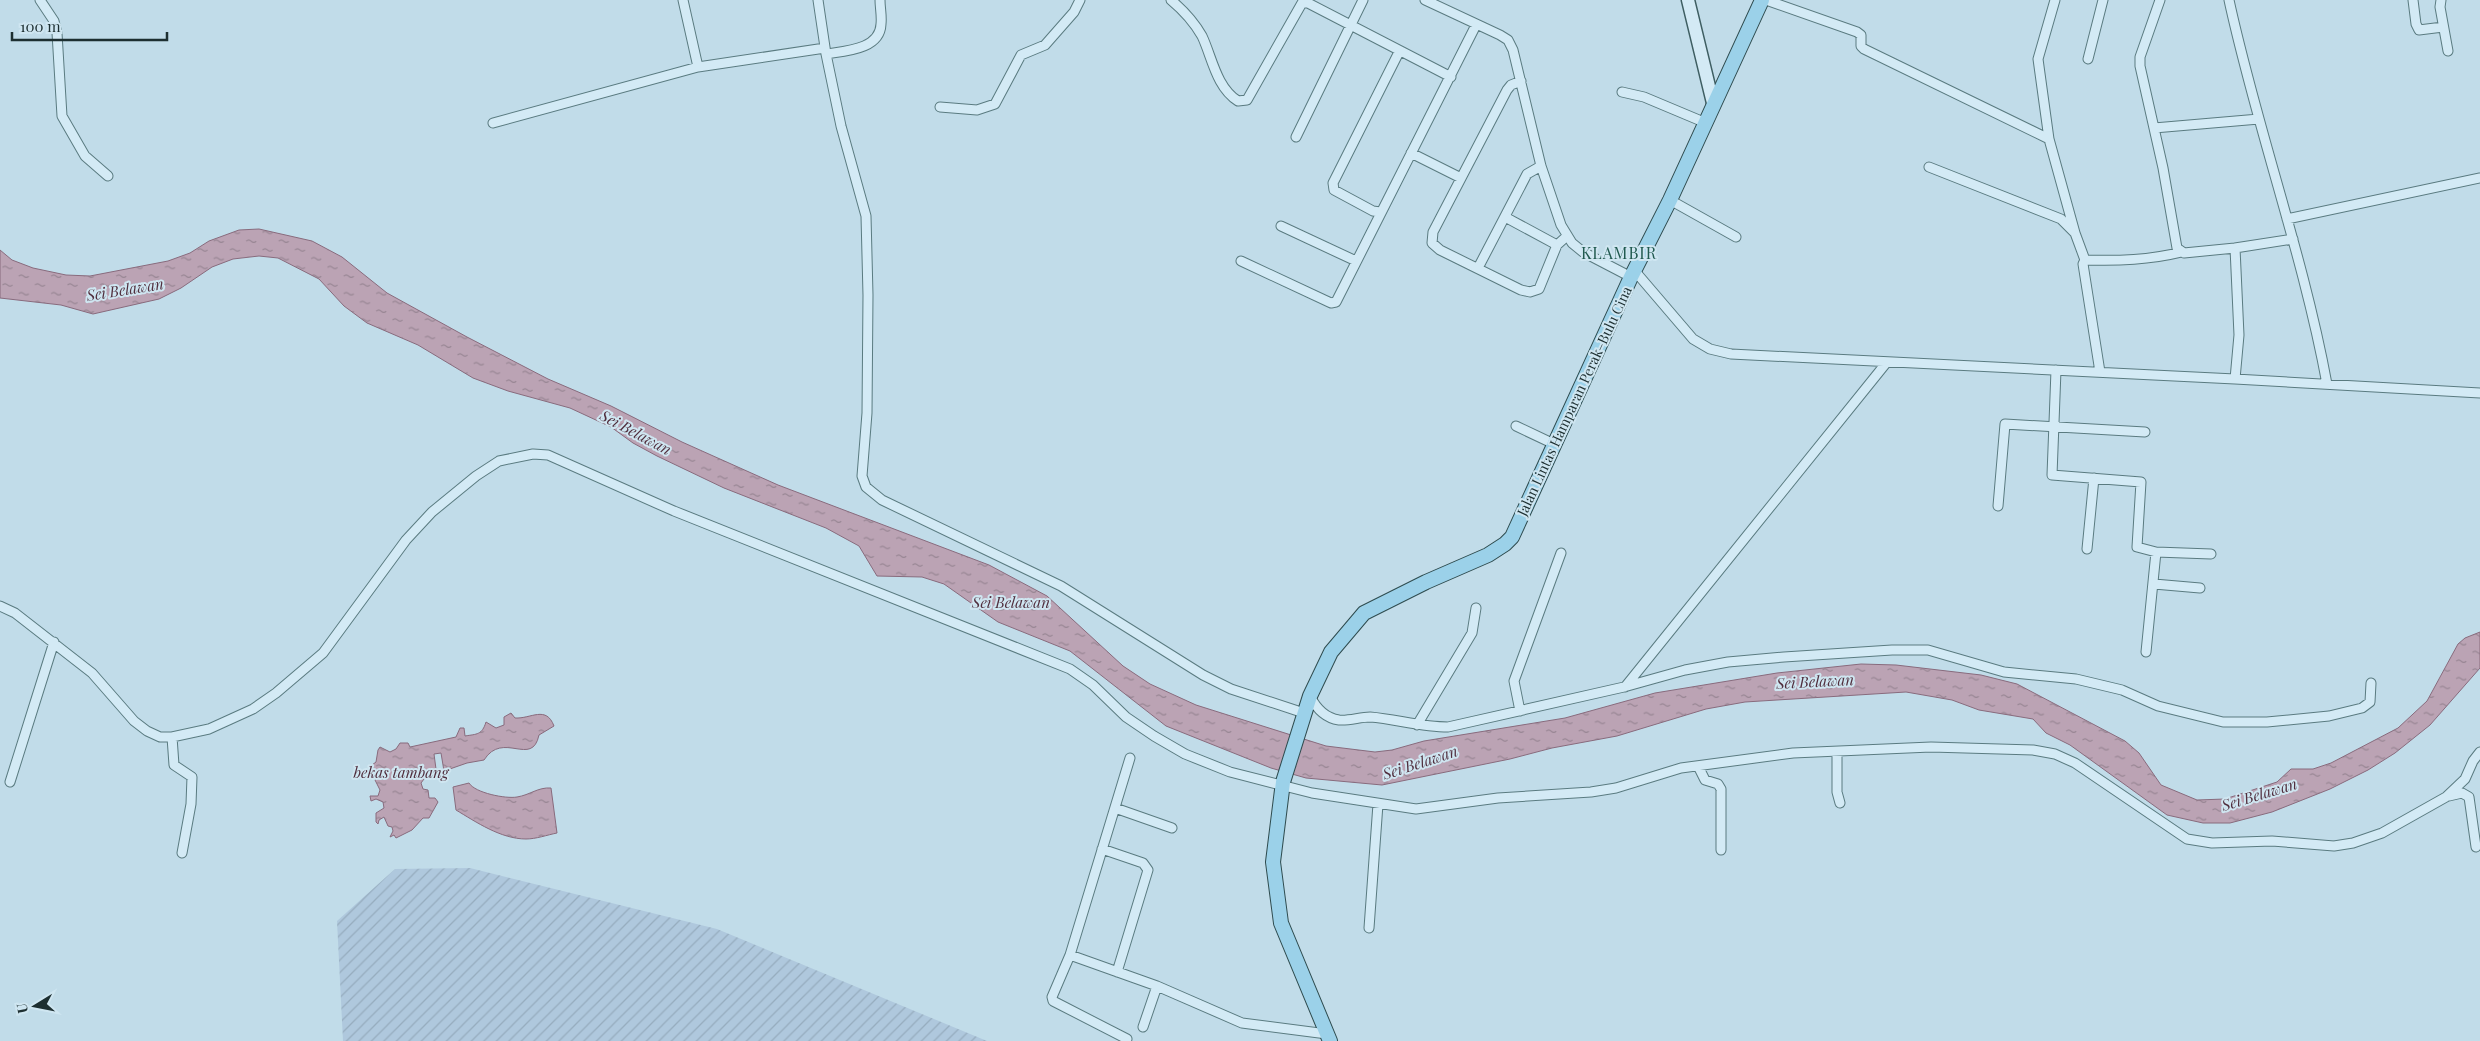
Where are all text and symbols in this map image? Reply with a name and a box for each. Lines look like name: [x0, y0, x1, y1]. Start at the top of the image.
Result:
scale bar: [12, 10, 168, 42]
text: 100 m: [20, 16, 61, 36]
district label: KLAMBIR: [1581, 242, 1657, 263]
water label: Sei Belawan: [84, 273, 165, 305]
street label: Jalan Lintas Hamparan Perak–Bulu Cina: [1512, 283, 1636, 520]
water label: Sei Belawan: [596, 404, 675, 459]
water label: Sei Belawan: [971, 592, 1050, 612]
water label: Sei Belawan: [1775, 669, 1854, 693]
water label: Sei Belawan: [1379, 740, 1460, 784]
water label: bekas tambang: [353, 762, 450, 782]
water label: Sei Belawan: [2218, 773, 2299, 815]
north arrow: [10, 981, 60, 1031]
text: U: [11, 1002, 32, 1015]

